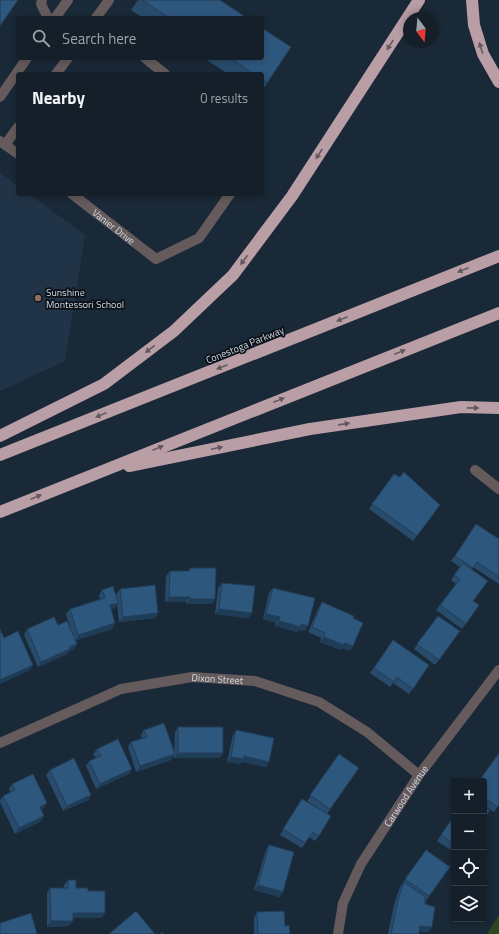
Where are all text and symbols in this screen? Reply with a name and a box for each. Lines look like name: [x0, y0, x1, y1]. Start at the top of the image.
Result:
north arrow: [403, 12, 439, 48]
search box: [16, 16, 264, 60]
icon: search: [30, 27, 52, 49]
text: Search here: [62, 27, 136, 50]
one-way arrow: [386, 39, 394, 50]
one-way arrow: [478, 41, 484, 53]
text: Nearby: [32, 85, 85, 111]
text: 0 results: [200, 88, 248, 108]
one-way arrow: [316, 148, 323, 160]
street label: Vanier Drive: [89, 205, 139, 248]
one-way arrow: [240, 254, 249, 265]
one-way arrow: [456, 268, 468, 274]
place label: Sunshine Montessori School: [46, 285, 124, 312]
marker: Sunshine Montessori School: [33, 293, 43, 303]
one-way arrow: [336, 316, 348, 322]
street label: Conestoga Parkway: [204, 322, 287, 368]
one-way arrow: [145, 345, 156, 353]
one-way arrow: [395, 349, 407, 355]
one-way arrow: [215, 365, 227, 371]
one-way arrow: [274, 397, 286, 403]
one-way arrow: [467, 405, 480, 411]
one-way arrow: [95, 412, 106, 418]
one-way arrow: [338, 421, 350, 427]
one-way arrow: [153, 445, 165, 451]
one-way arrow: [210, 445, 223, 451]
one-way arrow: [31, 494, 42, 500]
street label: Dixon Street: [191, 669, 244, 688]
street label: Carwood Avenue: [380, 762, 432, 829]
map controls: [451, 778, 487, 922]
button: +: [451, 778, 487, 814]
button: −: [451, 814, 487, 850]
button: locate: [451, 850, 487, 886]
button: layers: [451, 886, 487, 922]

